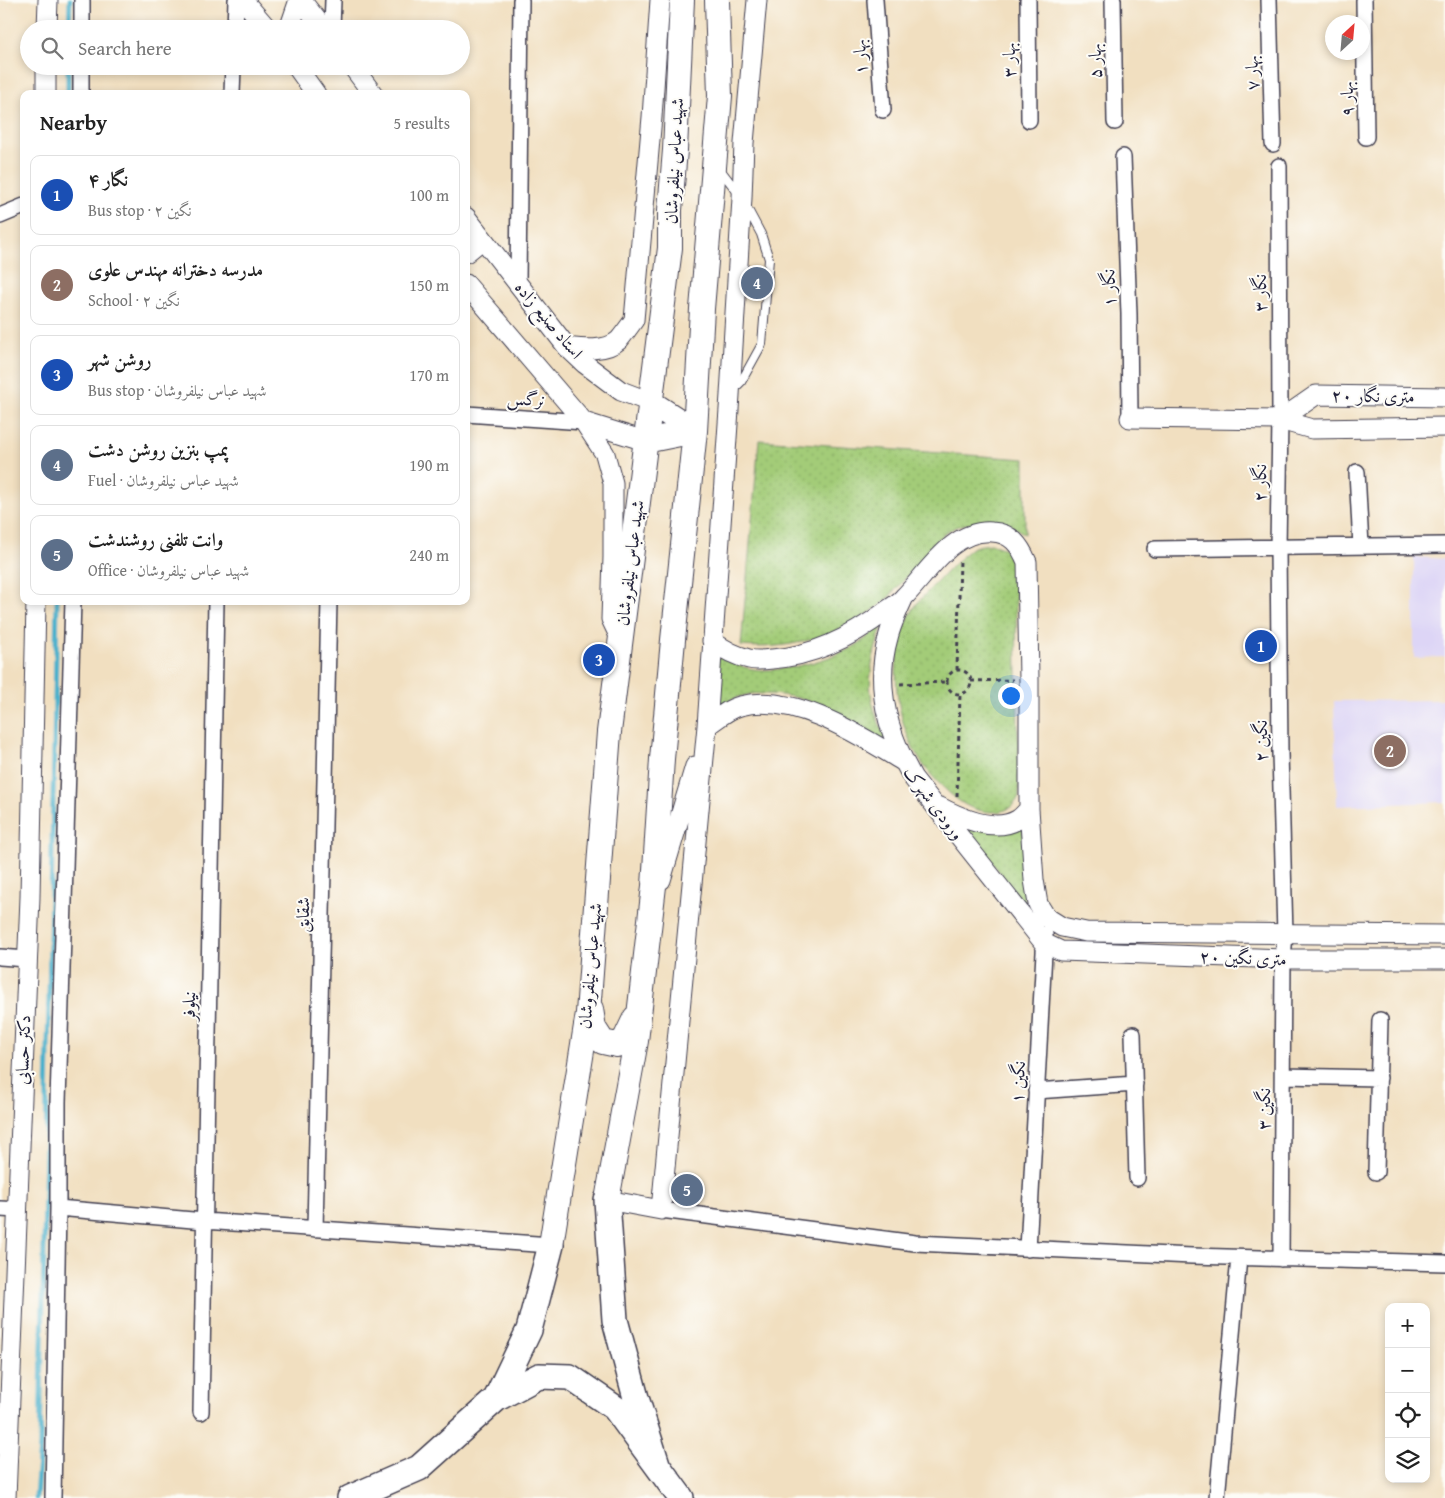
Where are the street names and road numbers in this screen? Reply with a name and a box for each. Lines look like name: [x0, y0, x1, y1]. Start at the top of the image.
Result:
street label: بهار ۱: [845, 38, 874, 76]
street label: بهار ۳: [995, 42, 1022, 78]
street label: بهار ۵: [1081, 43, 1108, 79]
street label: بهار ۷: [1237, 55, 1266, 91]
street label: بهار ۹: [1333, 81, 1360, 117]
street label: شهید عباس نیلفروشان: [657, 97, 690, 225]
street label: نگار ۱: [1094, 269, 1123, 307]
street label: نگار ۳: [1246, 274, 1273, 312]
street label: استاد صنیع زاده: [506, 275, 590, 367]
street label: ۲۰ متری نگار: [1331, 381, 1415, 410]
street label: نرگس: [506, 384, 546, 413]
street label: نگار ۲: [1246, 464, 1273, 502]
street label: شهید عباس نیلفروشان: [608, 498, 651, 627]
street label: نگین ۲: [1247, 720, 1274, 762]
street label: ورودی شهرک: [897, 760, 971, 846]
street label: شقایق: [289, 897, 316, 933]
street label: شهید عباس نیلفروشان: [571, 902, 608, 1030]
street label: ۲۰ متری نگین: [1199, 942, 1287, 973]
street label: نیلوفر: [175, 991, 202, 1023]
street label: دکتر حسابی: [8, 1015, 37, 1085]
street label: نگین ۱: [1003, 1060, 1032, 1104]
street label: نگین ۳: [1250, 1088, 1277, 1130]

